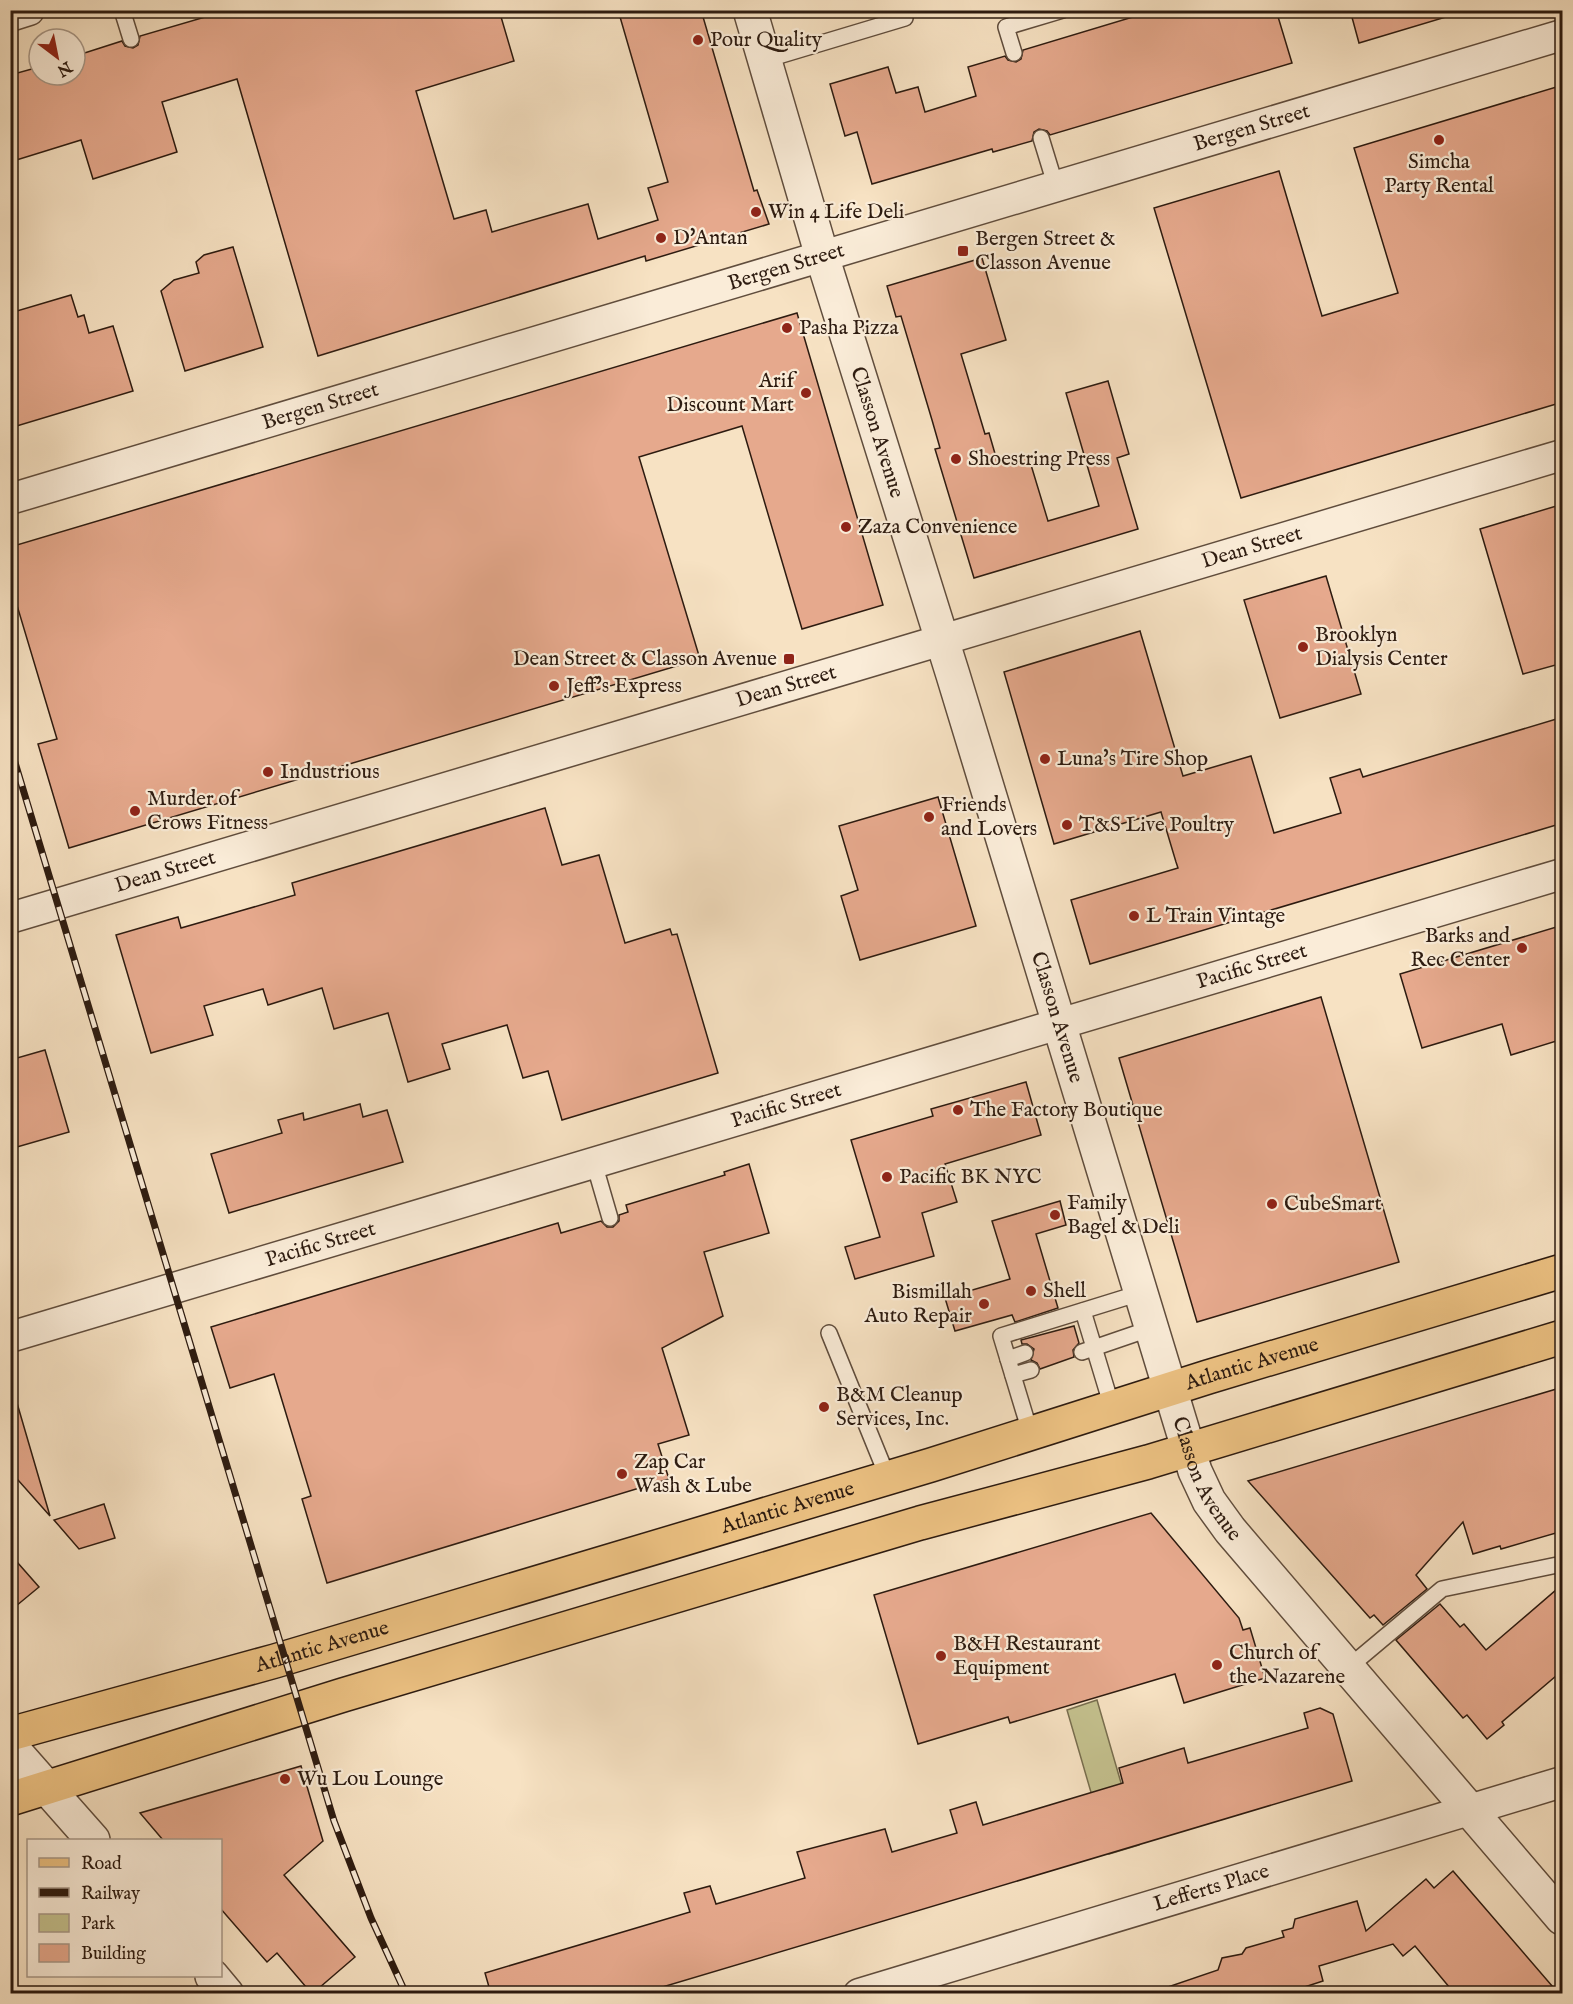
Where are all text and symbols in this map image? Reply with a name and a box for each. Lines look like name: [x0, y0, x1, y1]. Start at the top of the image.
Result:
north arrow: [27, 27, 87, 87]
place label: Pour Quality: [710, 27, 823, 54]
marker: Pour Quality: [691, 33, 705, 47]
text: N: [53, 55, 76, 80]
street label: Bergen Street: [1190, 98, 1313, 158]
marker: Simcha Party Rental: [1432, 133, 1446, 147]
place label: Simcha Party Rental: [1384, 149, 1494, 200]
place label: Win 4 Life Deli: [768, 199, 904, 226]
marker: Win 4 Life Deli: [749, 205, 763, 219]
place label: D'Antan: [673, 225, 748, 252]
place label: Bergen Street & Classon Avenue: [975, 226, 1116, 277]
marker: D'Antan: [654, 231, 668, 245]
street label: Bergen Street: [725, 237, 848, 297]
marker: Bergen Street & Classon Avenue: [956, 244, 970, 258]
place label: Pasha Pizza: [799, 315, 900, 342]
marker: Pasha Pizza: [780, 321, 794, 335]
street label: Classon Avenue: [844, 363, 910, 501]
place label: Arif Discount Mart: [666, 368, 797, 419]
street label: Bergen Street: [259, 376, 382, 436]
marker: Arif Discount Mart: [799, 386, 813, 400]
place label: Shoestring Press: [968, 446, 1110, 473]
marker: Shoestring Press: [949, 452, 963, 466]
place label: Zaza Convenience: [858, 514, 1018, 541]
marker: Zaza Convenience: [839, 520, 853, 534]
street label: Dean Street: [1198, 520, 1305, 575]
place label: Brooklyn Dialysis Center: [1315, 622, 1448, 673]
marker: Brooklyn Dialysis Center: [1296, 640, 1310, 654]
place label: Dean Street & Classon Avenue: [513, 646, 777, 673]
marker: Dean Street & Classon Avenue: [782, 652, 796, 666]
street label: Dean Street: [733, 659, 840, 714]
place label: Jeff's Express: [564, 673, 682, 700]
marker: Jeff's Express: [547, 679, 561, 693]
place label: Luna's Tire Shop: [1057, 746, 1208, 773]
marker: Luna's Tire Shop: [1038, 752, 1052, 766]
place label: Industrious: [280, 759, 380, 786]
marker: Industrious: [261, 765, 275, 779]
place label: Murder of Crows Fitness: [147, 786, 268, 837]
place label: Friends and Lovers: [941, 792, 1037, 843]
marker: Murder of Crows Fitness: [128, 804, 142, 818]
marker: Friends and Lovers: [922, 810, 936, 824]
place label: T&S Live Poultry: [1079, 812, 1235, 839]
marker: T&S Live Poultry: [1060, 818, 1074, 832]
street label: Dean Street: [112, 844, 219, 899]
place label: L Train Vintage: [1146, 903, 1286, 930]
marker: L Train Vintage: [1127, 909, 1141, 923]
place label: Barks and Rec Center: [1411, 923, 1511, 974]
street label: Pacific Street: [1194, 937, 1310, 996]
marker: Barks and Rec Center: [1515, 941, 1529, 955]
street label: Classon Avenue: [1024, 948, 1090, 1086]
street label: Pacific Street: [728, 1076, 845, 1135]
place label: The Factory Boutique: [970, 1097, 1163, 1124]
marker: The Factory Boutique: [951, 1103, 965, 1117]
place label: Pacific BK NYC: [899, 1164, 1041, 1191]
marker: Pacific BK NYC: [880, 1170, 894, 1184]
place label: Family Bagel & Deli: [1067, 1190, 1180, 1241]
place label: CubeSmart: [1284, 1191, 1382, 1218]
marker: CubeSmart: [1265, 1197, 1279, 1211]
marker: Family Bagel & Deli: [1048, 1208, 1062, 1222]
street label: Pacific Street: [262, 1215, 379, 1274]
place label: Shell: [1043, 1278, 1086, 1305]
place label: Bismillah Auto Repair: [864, 1279, 972, 1330]
marker: Shell: [1024, 1284, 1038, 1298]
marker: Bismillah Auto Repair: [977, 1297, 991, 1311]
street label: Atlantic Avenue: [1181, 1331, 1322, 1397]
place label: B&M Cleanup Services, Inc.: [836, 1382, 963, 1433]
marker: B&M Cleanup Services, Inc.: [817, 1400, 831, 1414]
street label: Classon Avenue: [1166, 1413, 1247, 1547]
place label: Zap Car Wash & Lube: [634, 1449, 752, 1500]
marker: Zap Car Wash & Lube: [615, 1467, 629, 1481]
street label: Atlantic Avenue: [717, 1475, 858, 1541]
street label: Atlantic Avenue: [251, 1614, 392, 1680]
place label: B&H Restaurant Equipment: [953, 1631, 1100, 1682]
place label: Church of the Nazarene: [1229, 1640, 1346, 1691]
marker: B&H Restaurant Equipment: [934, 1649, 948, 1663]
marker: Church of the Nazarene: [1210, 1658, 1224, 1672]
place label: Wu Lou Lounge: [297, 1766, 444, 1793]
marker: Wu Lou Lounge: [278, 1772, 292, 1786]
legend: [27, 1839, 222, 1977]
text: Road: [81, 1853, 122, 1876]
street label: Lefferts Place: [1150, 1857, 1273, 1918]
text: Railway: [81, 1883, 140, 1906]
text: Park: [81, 1913, 116, 1936]
text: Building: [81, 1943, 146, 1966]

